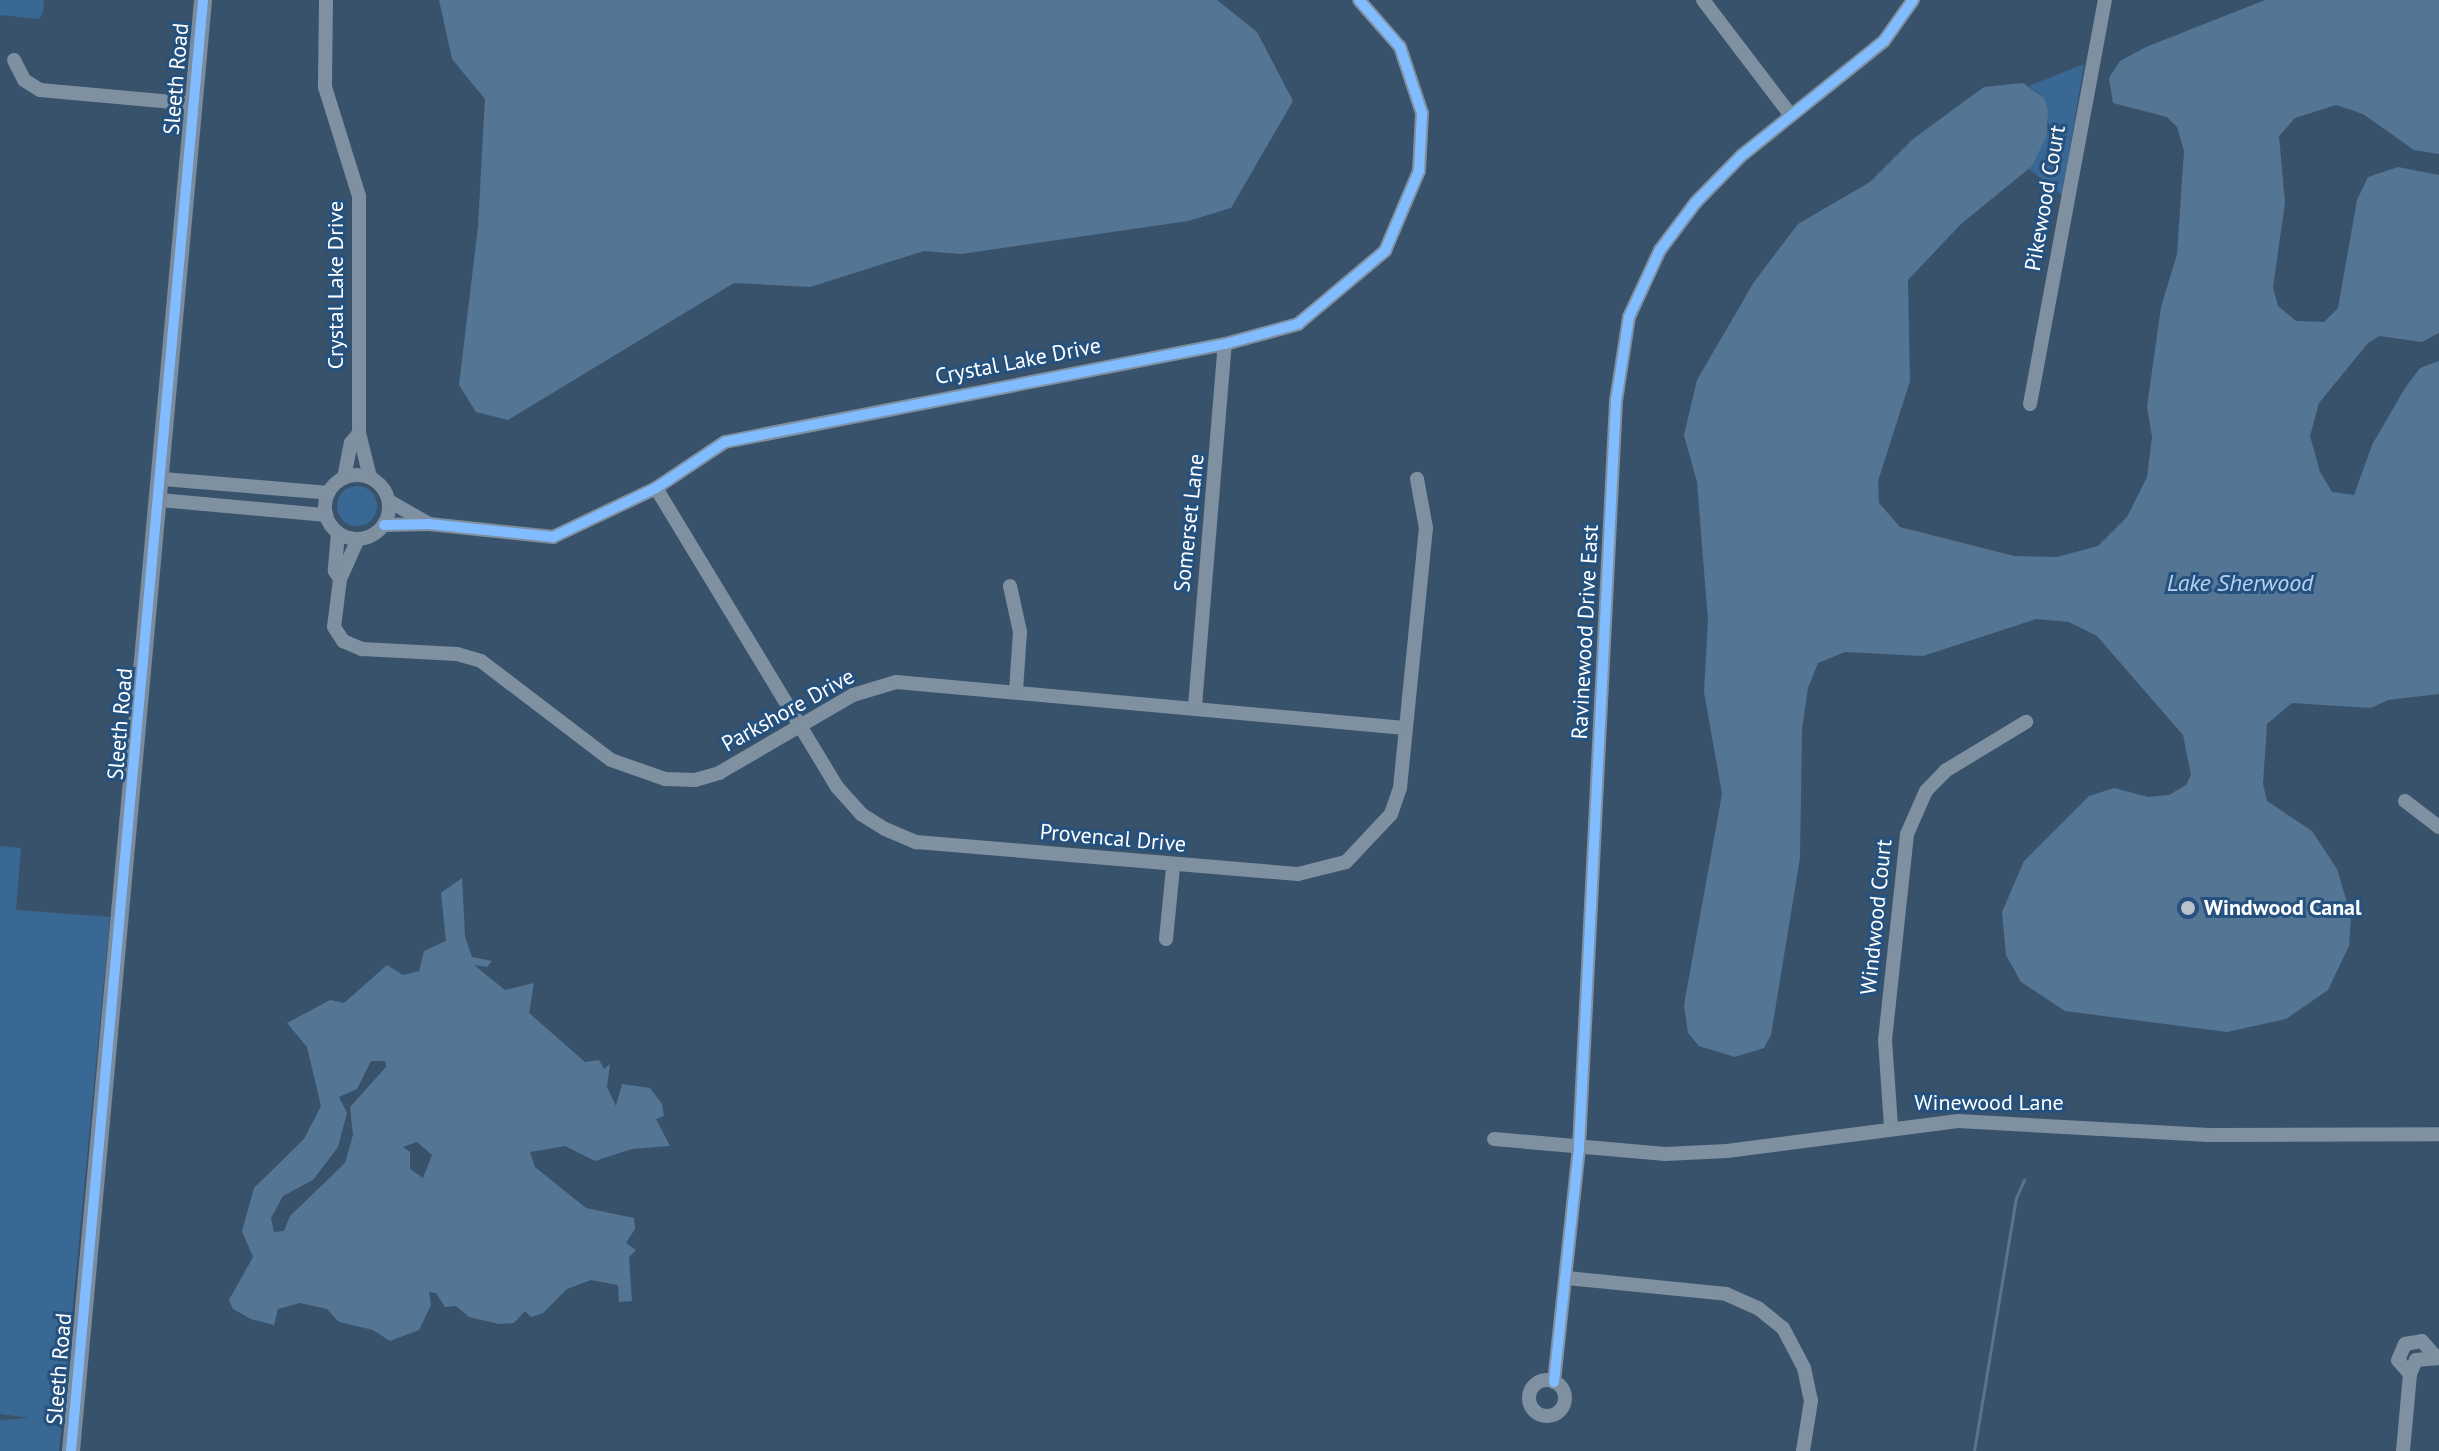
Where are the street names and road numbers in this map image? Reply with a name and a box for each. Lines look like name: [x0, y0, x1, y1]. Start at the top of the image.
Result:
street label: Sleeth Road: [158, 22, 194, 136]
street label: Pikewood Court: [2019, 123, 2071, 273]
street label: Crystal Lake Drive: [323, 201, 349, 369]
street label: Crystal Lake Drive: [933, 332, 1103, 390]
street label: Somerset Lane: [1169, 453, 1209, 593]
street label: Ravinewood Drive East: [1566, 524, 1604, 740]
street label: Parkshore Drive: [717, 663, 859, 757]
street label: Sleeth Road: [102, 667, 138, 781]
street label: Provencal Drive: [1039, 818, 1187, 858]
street label: Windwood Court: [1855, 838, 1897, 996]
street label: Winewood Lane: [1914, 1090, 2064, 1116]
street label: Sleeth Road: [41, 1312, 77, 1426]

